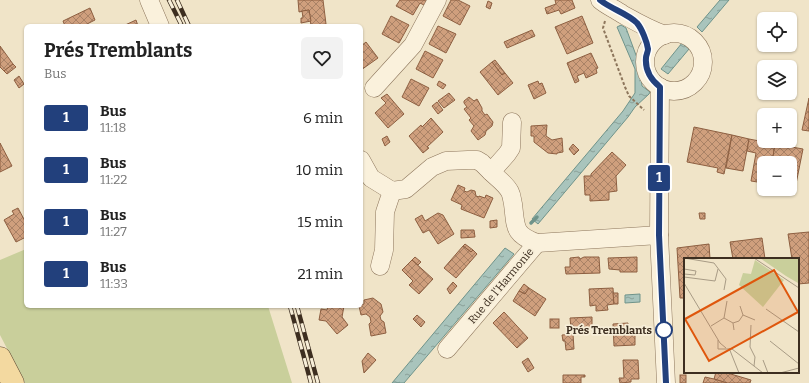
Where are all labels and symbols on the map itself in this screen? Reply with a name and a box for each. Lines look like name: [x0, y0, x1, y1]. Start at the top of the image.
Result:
line badge: 1: [646, 165, 672, 191]
street label: Rue de l'Harmonie: [466, 246, 536, 326]
inset map: [684, 258, 799, 373]
marker: Prés Tremblants: [655, 321, 673, 339]
place label: Prés Tremblants: [566, 324, 653, 337]

